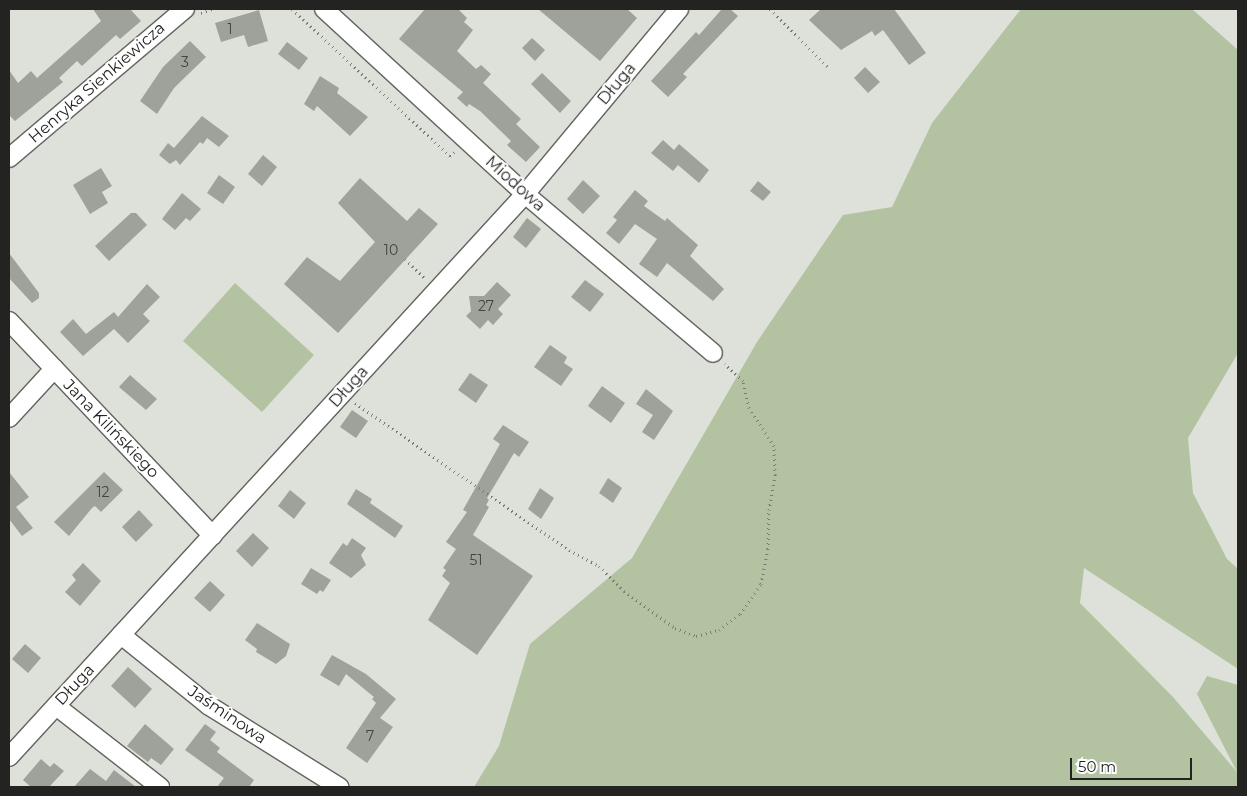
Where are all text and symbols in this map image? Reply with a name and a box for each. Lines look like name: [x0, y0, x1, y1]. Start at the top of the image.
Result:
street label: Henryka Sienkiewicza: [25, 19, 169, 147]
house number: 1: [227, 21, 233, 37]
house number: 3: [181, 54, 189, 70]
street label: Długa: [594, 59, 640, 109]
street label: Miodowa: [481, 152, 549, 216]
house number: 10: [384, 242, 398, 258]
house number: 27: [478, 298, 494, 314]
street label: Długa: [326, 362, 372, 412]
street label: Jana Kilińskiego: [59, 376, 163, 482]
house number: 12: [96, 484, 110, 500]
house number: 51: [470, 552, 482, 568]
street label: Długa: [51, 661, 99, 709]
street label: Jaśminowa: [184, 682, 270, 748]
house number: 7: [366, 728, 374, 744]
scale bar: [1072, 748, 1194, 780]
text: 50 m: [1078, 757, 1116, 776]

